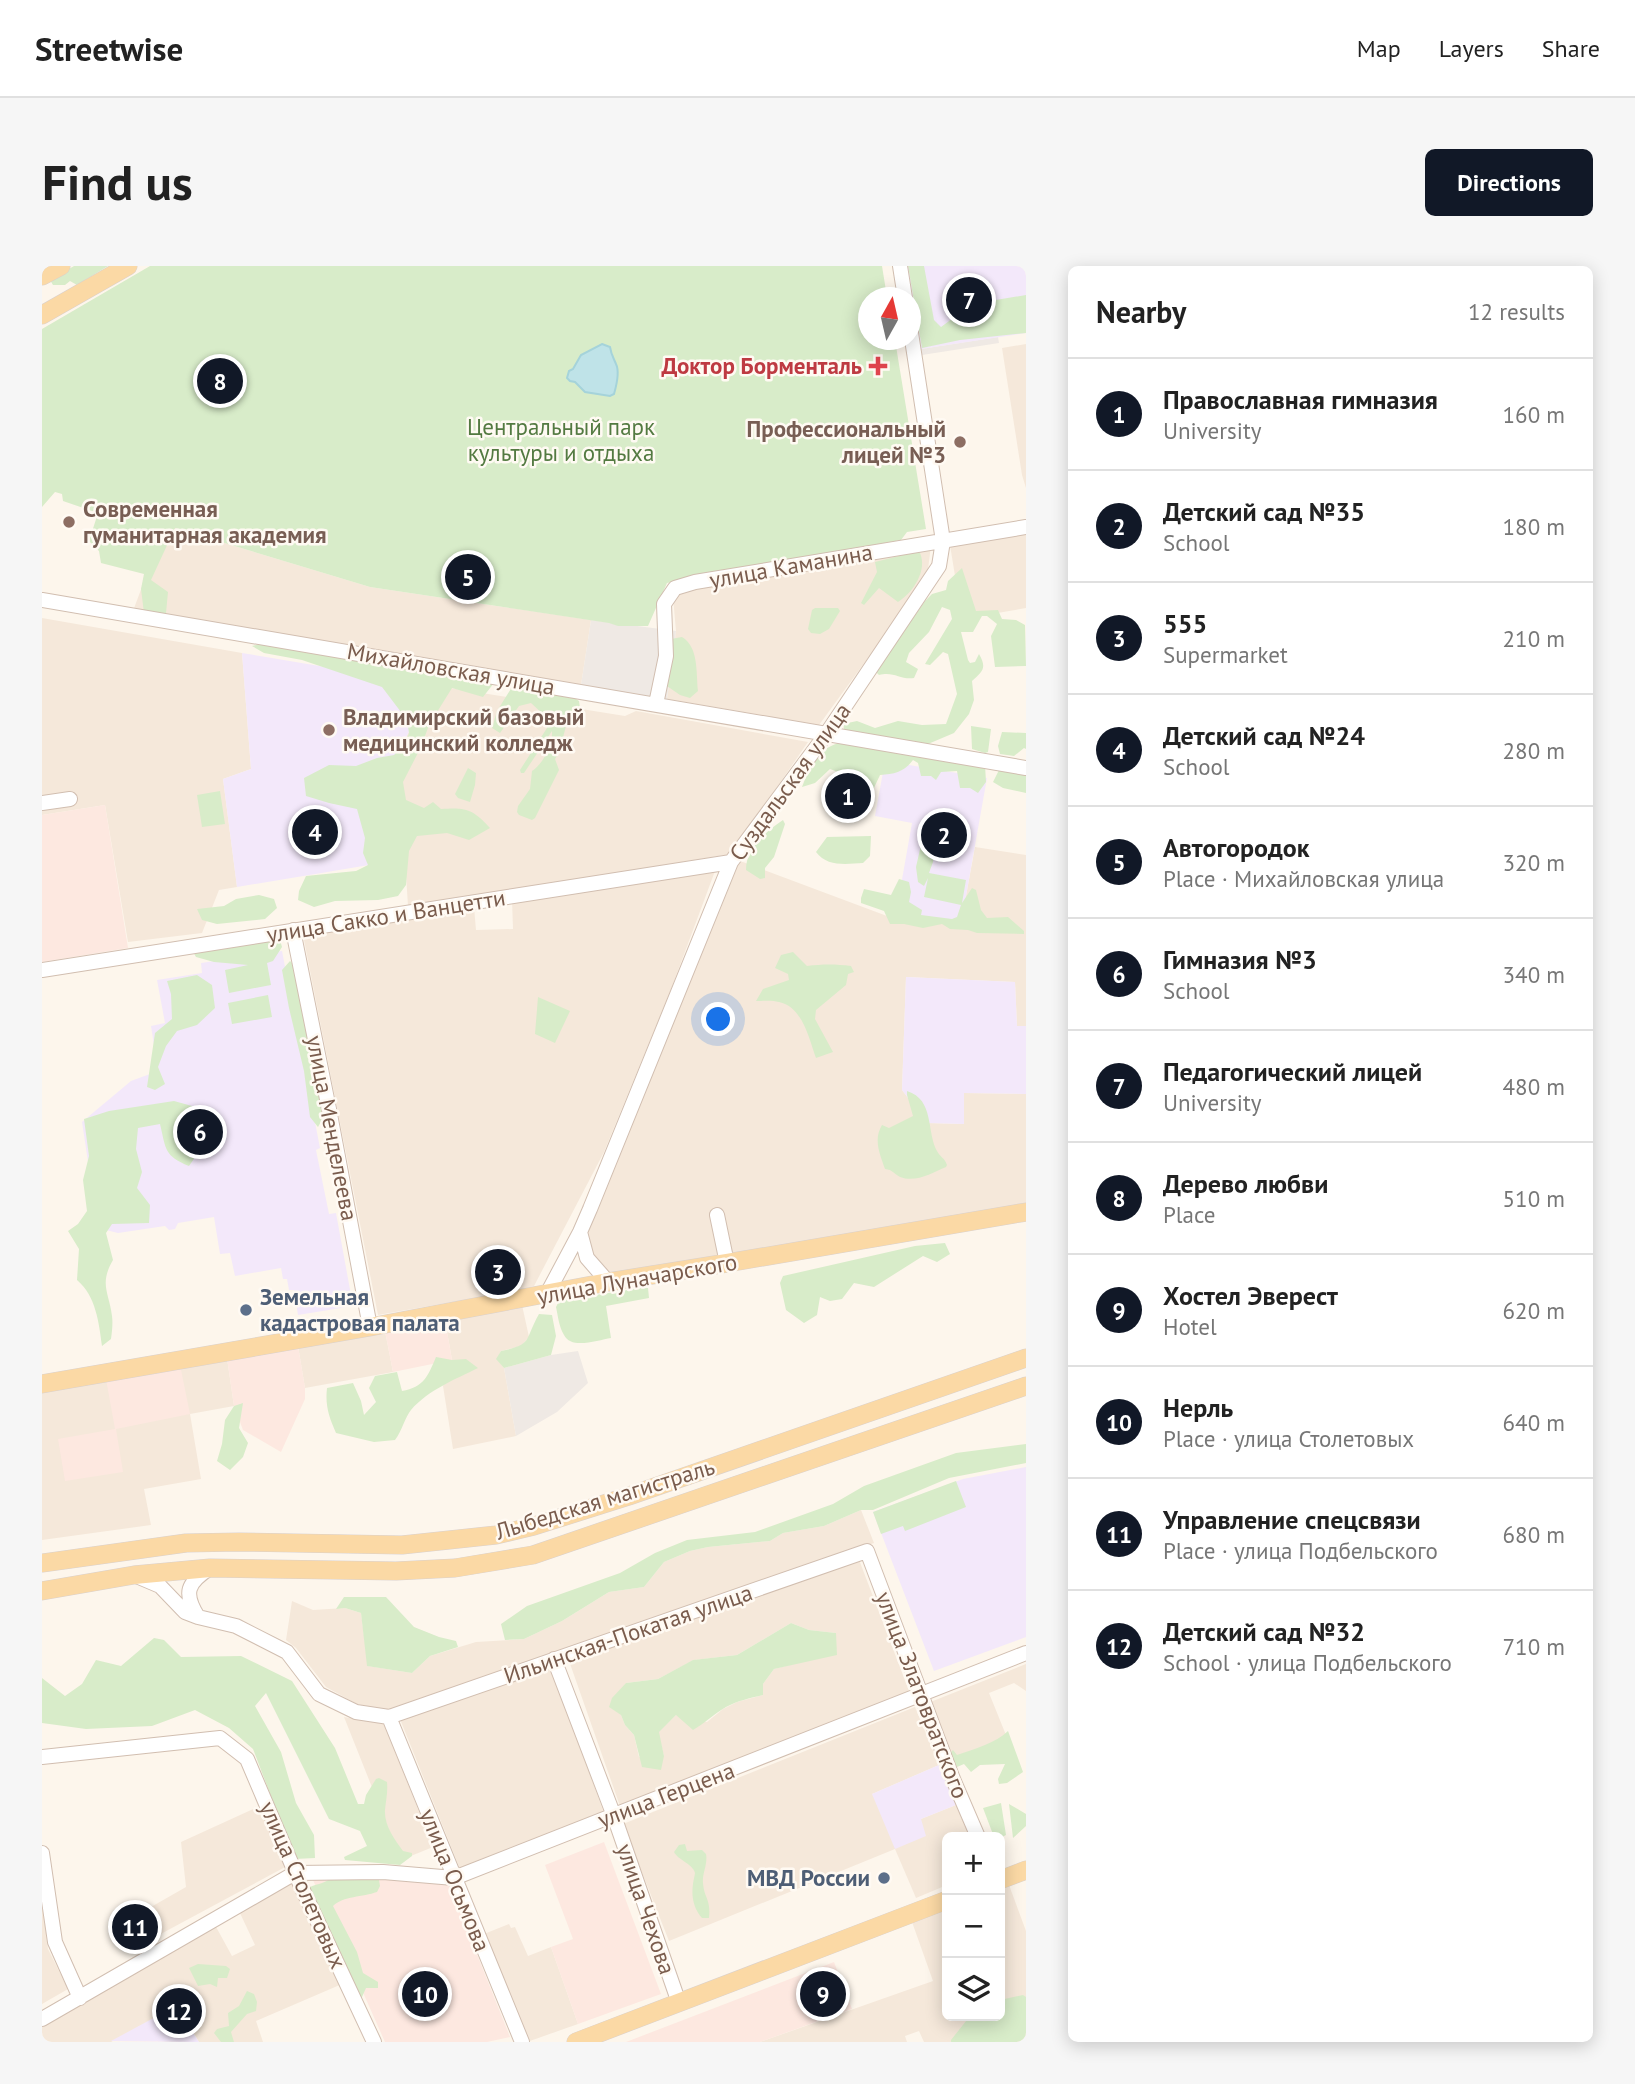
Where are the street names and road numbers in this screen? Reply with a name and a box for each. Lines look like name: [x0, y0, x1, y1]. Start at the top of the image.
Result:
street label: улица Каманина: [707, 537, 875, 594]
street label: Михайловская улица: [345, 636, 557, 701]
street label: Суздальская улица: [723, 697, 857, 866]
street label: улица Сакко и Ванцетти: [264, 882, 507, 949]
street label: улица Менделеева: [300, 1033, 365, 1223]
street label: улица Луначарского: [535, 1247, 739, 1310]
street label: Лыбедская магистраль: [491, 1451, 718, 1546]
street label: Ильинская-Покатая улица: [500, 1577, 756, 1690]
street label: улица Златовратского: [870, 1587, 975, 1802]
street label: улица Герцена: [593, 1755, 738, 1834]
street label: улица Столетовых: [254, 1797, 353, 1973]
street label: улица Осьмова: [414, 1804, 497, 1955]
street label: улица Чехова: [611, 1840, 682, 1978]

